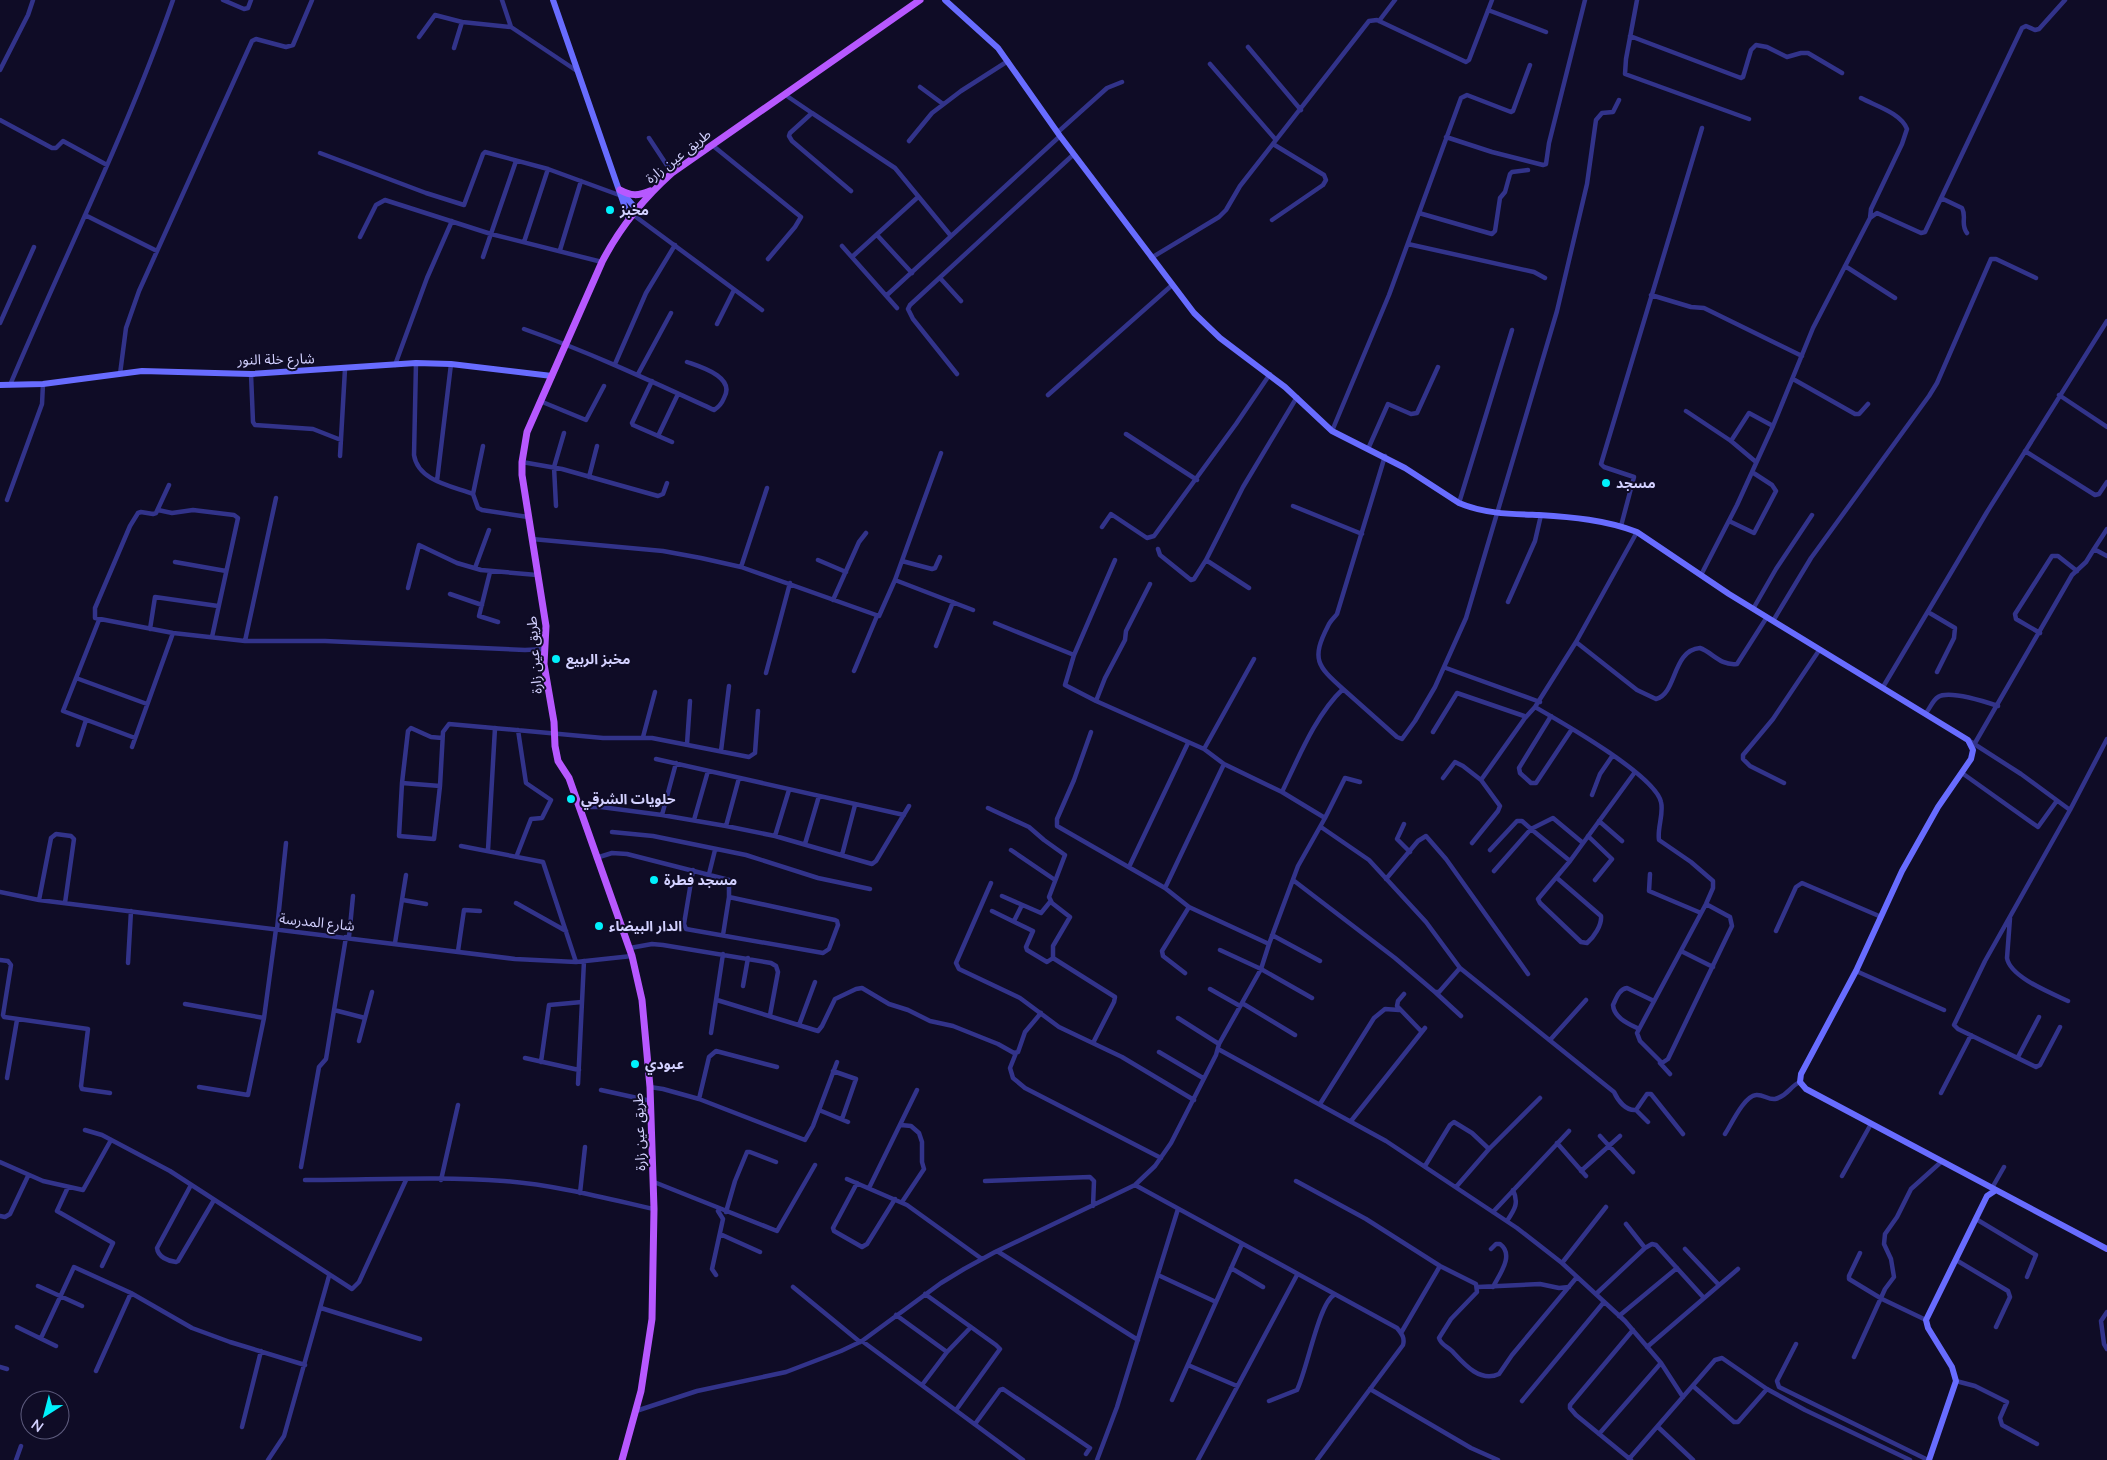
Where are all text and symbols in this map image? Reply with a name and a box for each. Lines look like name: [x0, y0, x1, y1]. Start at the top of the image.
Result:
street label: طريق عين زارة: [642, 125, 715, 188]
place label: مخبز: [619, 201, 649, 219]
marker: مخبز: [604, 204, 616, 216]
street label: شارع خلة النور: [236, 349, 315, 371]
place label: مسجد: [1616, 474, 1656, 491]
marker: مسجد: [1600, 477, 1612, 489]
street label: طريق عين زارة: [522, 615, 547, 695]
place label: مخبز الربيع: [566, 650, 630, 669]
marker: مخبز الربيع: [550, 653, 562, 665]
place label: حلويات الشرقي: [581, 790, 676, 810]
marker: حلويات الشرقي: [565, 793, 577, 805]
place label: مسجد فطرة: [664, 871, 737, 889]
marker: مسجد فطرة: [648, 874, 660, 886]
street label: شارع المدرسة: [278, 909, 356, 937]
place label: الدار البيضاء: [609, 917, 682, 935]
marker: الدار البيضاء: [593, 920, 605, 932]
place label: عبودي: [645, 1055, 684, 1075]
marker: عبودي: [629, 1058, 641, 1070]
street label: طريق عين زارة: [629, 1093, 650, 1171]
north arrow: [20, 1390, 70, 1440]
text: N: [28, 1416, 46, 1436]

